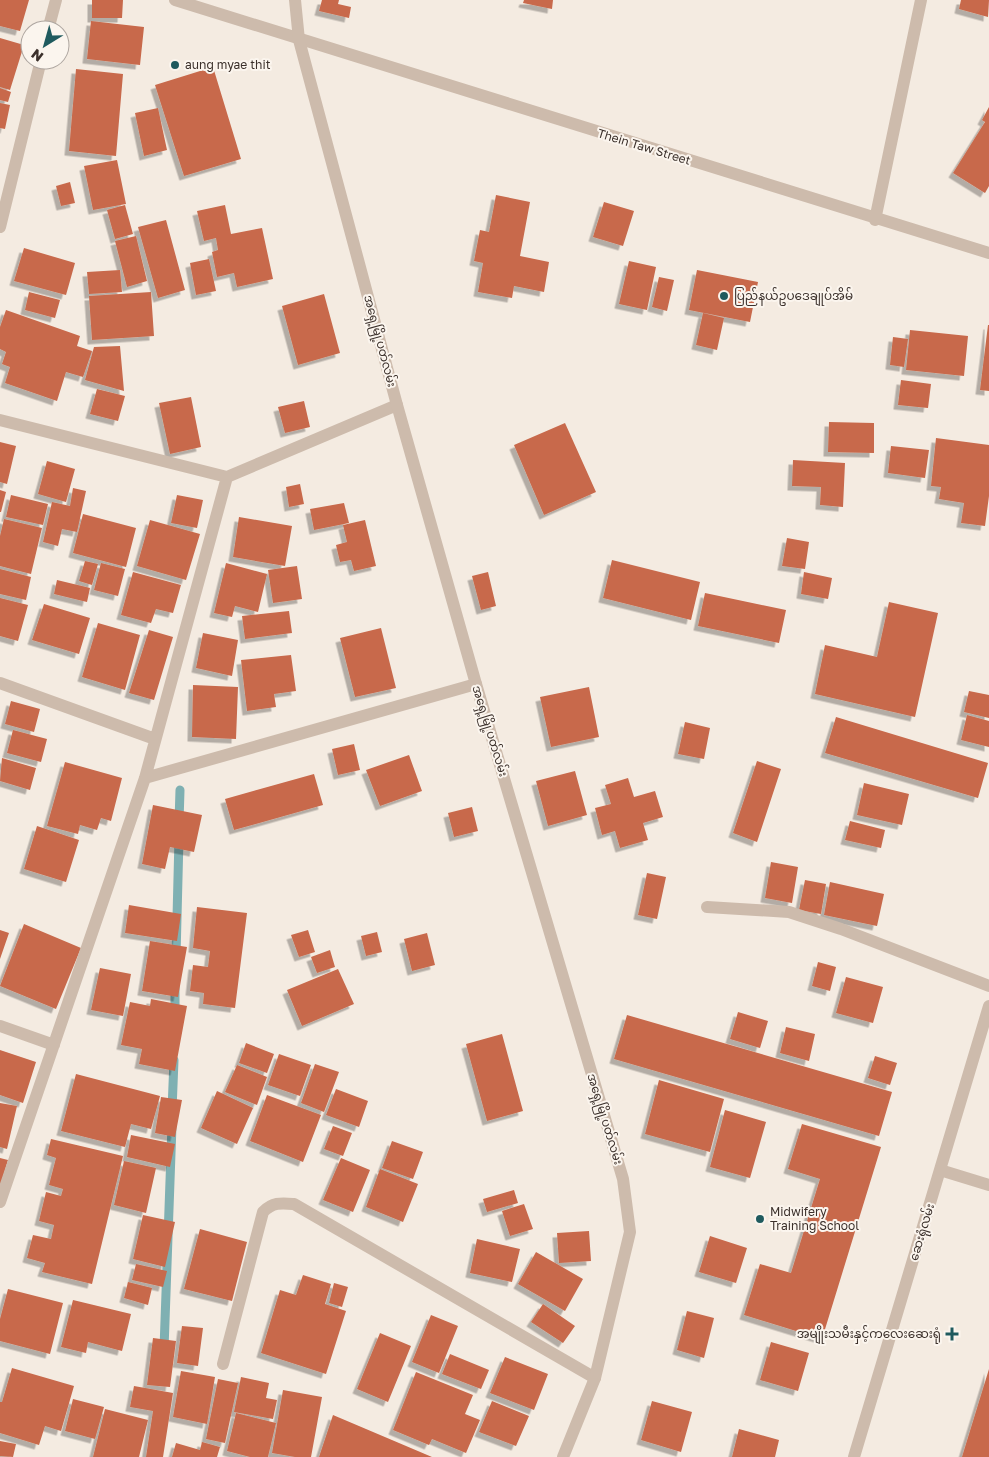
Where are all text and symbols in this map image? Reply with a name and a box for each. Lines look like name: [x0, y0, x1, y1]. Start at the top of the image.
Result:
north arrow: [20, 20, 70, 70]
text: N: [28, 46, 46, 66]
place label: aung myae thit: [185, 57, 271, 72]
marker: aung myae thit: [169, 59, 181, 71]
street label: Thein Taw Street: [596, 125, 693, 168]
place label: ပြည်နယ်ဥပဒေချုပ်အိမ်: [734, 287, 853, 306]
marker: ပြည်နယ်ဥပဒေချုပ်အိမ်: [718, 290, 730, 302]
street label: အရှေ့မြို့ပတ်လမ်း: [358, 293, 401, 389]
street label: အရှေ့မြို့ပတ်လမ်း: [467, 683, 512, 779]
street label: အရှေ့မြို့ပတ်လမ်း: [582, 1071, 627, 1167]
street label: ဆေးရုံလမ်း: [905, 1201, 940, 1263]
place label: Midwifery Training School: [770, 1204, 859, 1233]
marker: Midwifery Training School: [754, 1213, 766, 1225]
place label: အမျိုးသမီးနှင့်ကလေးဆေးရုံ: [797, 1325, 941, 1344]
marker: အမျိုးသမီးနှင့်ကလေးဆေးရုံ: [945, 1327, 959, 1341]

